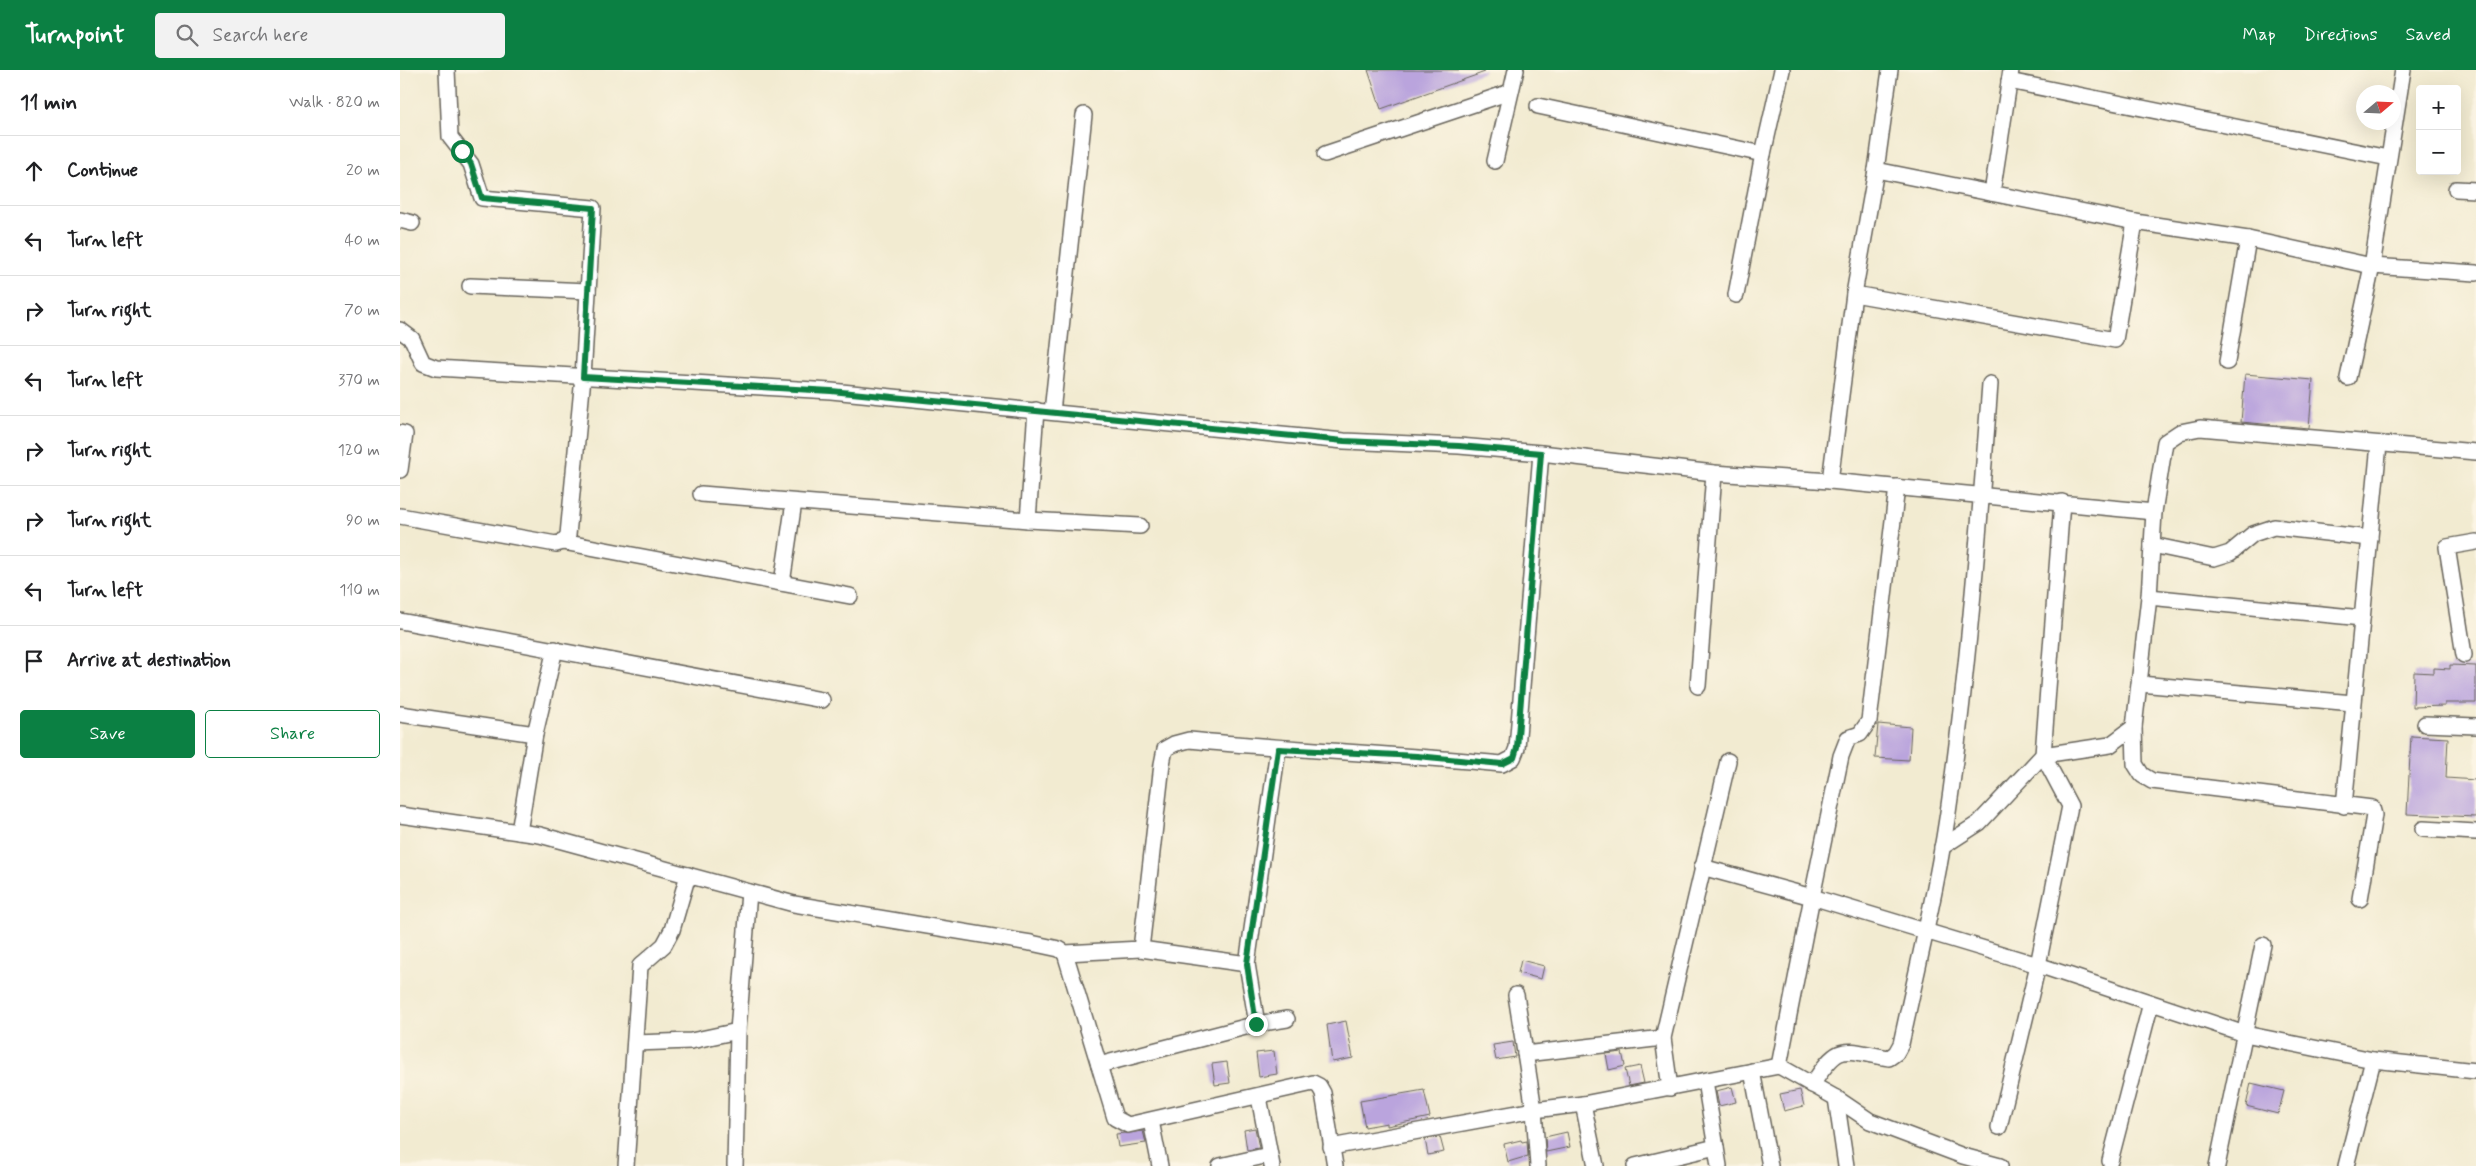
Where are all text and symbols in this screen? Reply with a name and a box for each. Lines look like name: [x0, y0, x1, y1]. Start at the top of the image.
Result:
search box: [155, 13, 505, 58]
text: Turnpoint: [25, 20, 125, 51]
icon: search: [173, 21, 201, 49]
text: Search here: [213, 23, 308, 48]
text: Map: [2243, 23, 2276, 47]
text: Directions: [2304, 23, 2378, 47]
text: Saved: [2406, 23, 2451, 47]
north arrow: [2356, 85, 2401, 130]
map controls: [2416, 85, 2461, 175]
button: +: [2416, 85, 2461, 130]
text: 11 min: [20, 89, 77, 117]
text: Walk · 820 m: [289, 92, 380, 113]
button: −: [2416, 130, 2461, 175]
route start: [451, 140, 474, 163]
icon: ahead: [20, 157, 48, 185]
text: Continue: [67, 158, 138, 183]
text: 20 m: [346, 160, 380, 181]
icon: left: [20, 227, 48, 255]
text: Turn left: [67, 228, 143, 253]
text: 40 m: [344, 230, 380, 251]
icon: right: [20, 297, 48, 325]
text: Turn right: [67, 298, 151, 323]
text: 70 m: [344, 300, 380, 321]
icon: left: [20, 367, 48, 395]
text: Turn left: [67, 368, 143, 393]
text: 370 m: [338, 370, 380, 391]
icon: right: [20, 437, 48, 465]
text: Turn right: [67, 438, 151, 463]
text: 120 m: [338, 440, 380, 461]
icon: right: [20, 507, 48, 535]
text: Turn right: [67, 508, 151, 533]
text: 90 m: [346, 510, 380, 531]
icon: left: [20, 577, 48, 605]
text: Turn left: [67, 578, 143, 603]
text: 110 m: [339, 580, 380, 601]
icon: arrive: [20, 647, 48, 675]
text: Arrive at destination: [67, 648, 231, 673]
button: Save: [20, 710, 195, 758]
button: Share: [205, 710, 380, 758]
route end: [1245, 1013, 1268, 1036]

